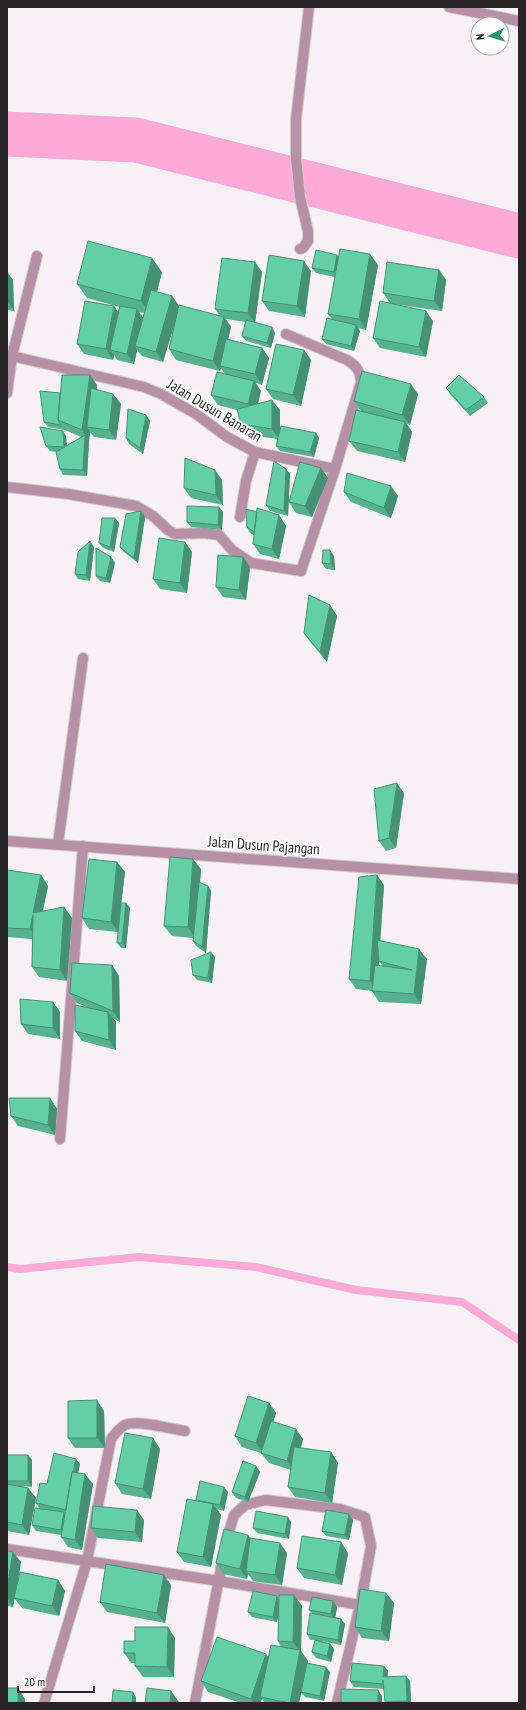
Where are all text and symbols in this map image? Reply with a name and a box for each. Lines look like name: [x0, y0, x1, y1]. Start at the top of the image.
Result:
north arrow: [470, 16, 510, 56]
text: N: [473, 33, 487, 40]
street label: Jalan Dusun Banaran: [163, 374, 266, 446]
street label: Jalan Dusun Pajangan: [207, 832, 320, 858]
scale bar: [18, 1668, 94, 1694]
text: 20 m: [24, 1674, 45, 1689]

